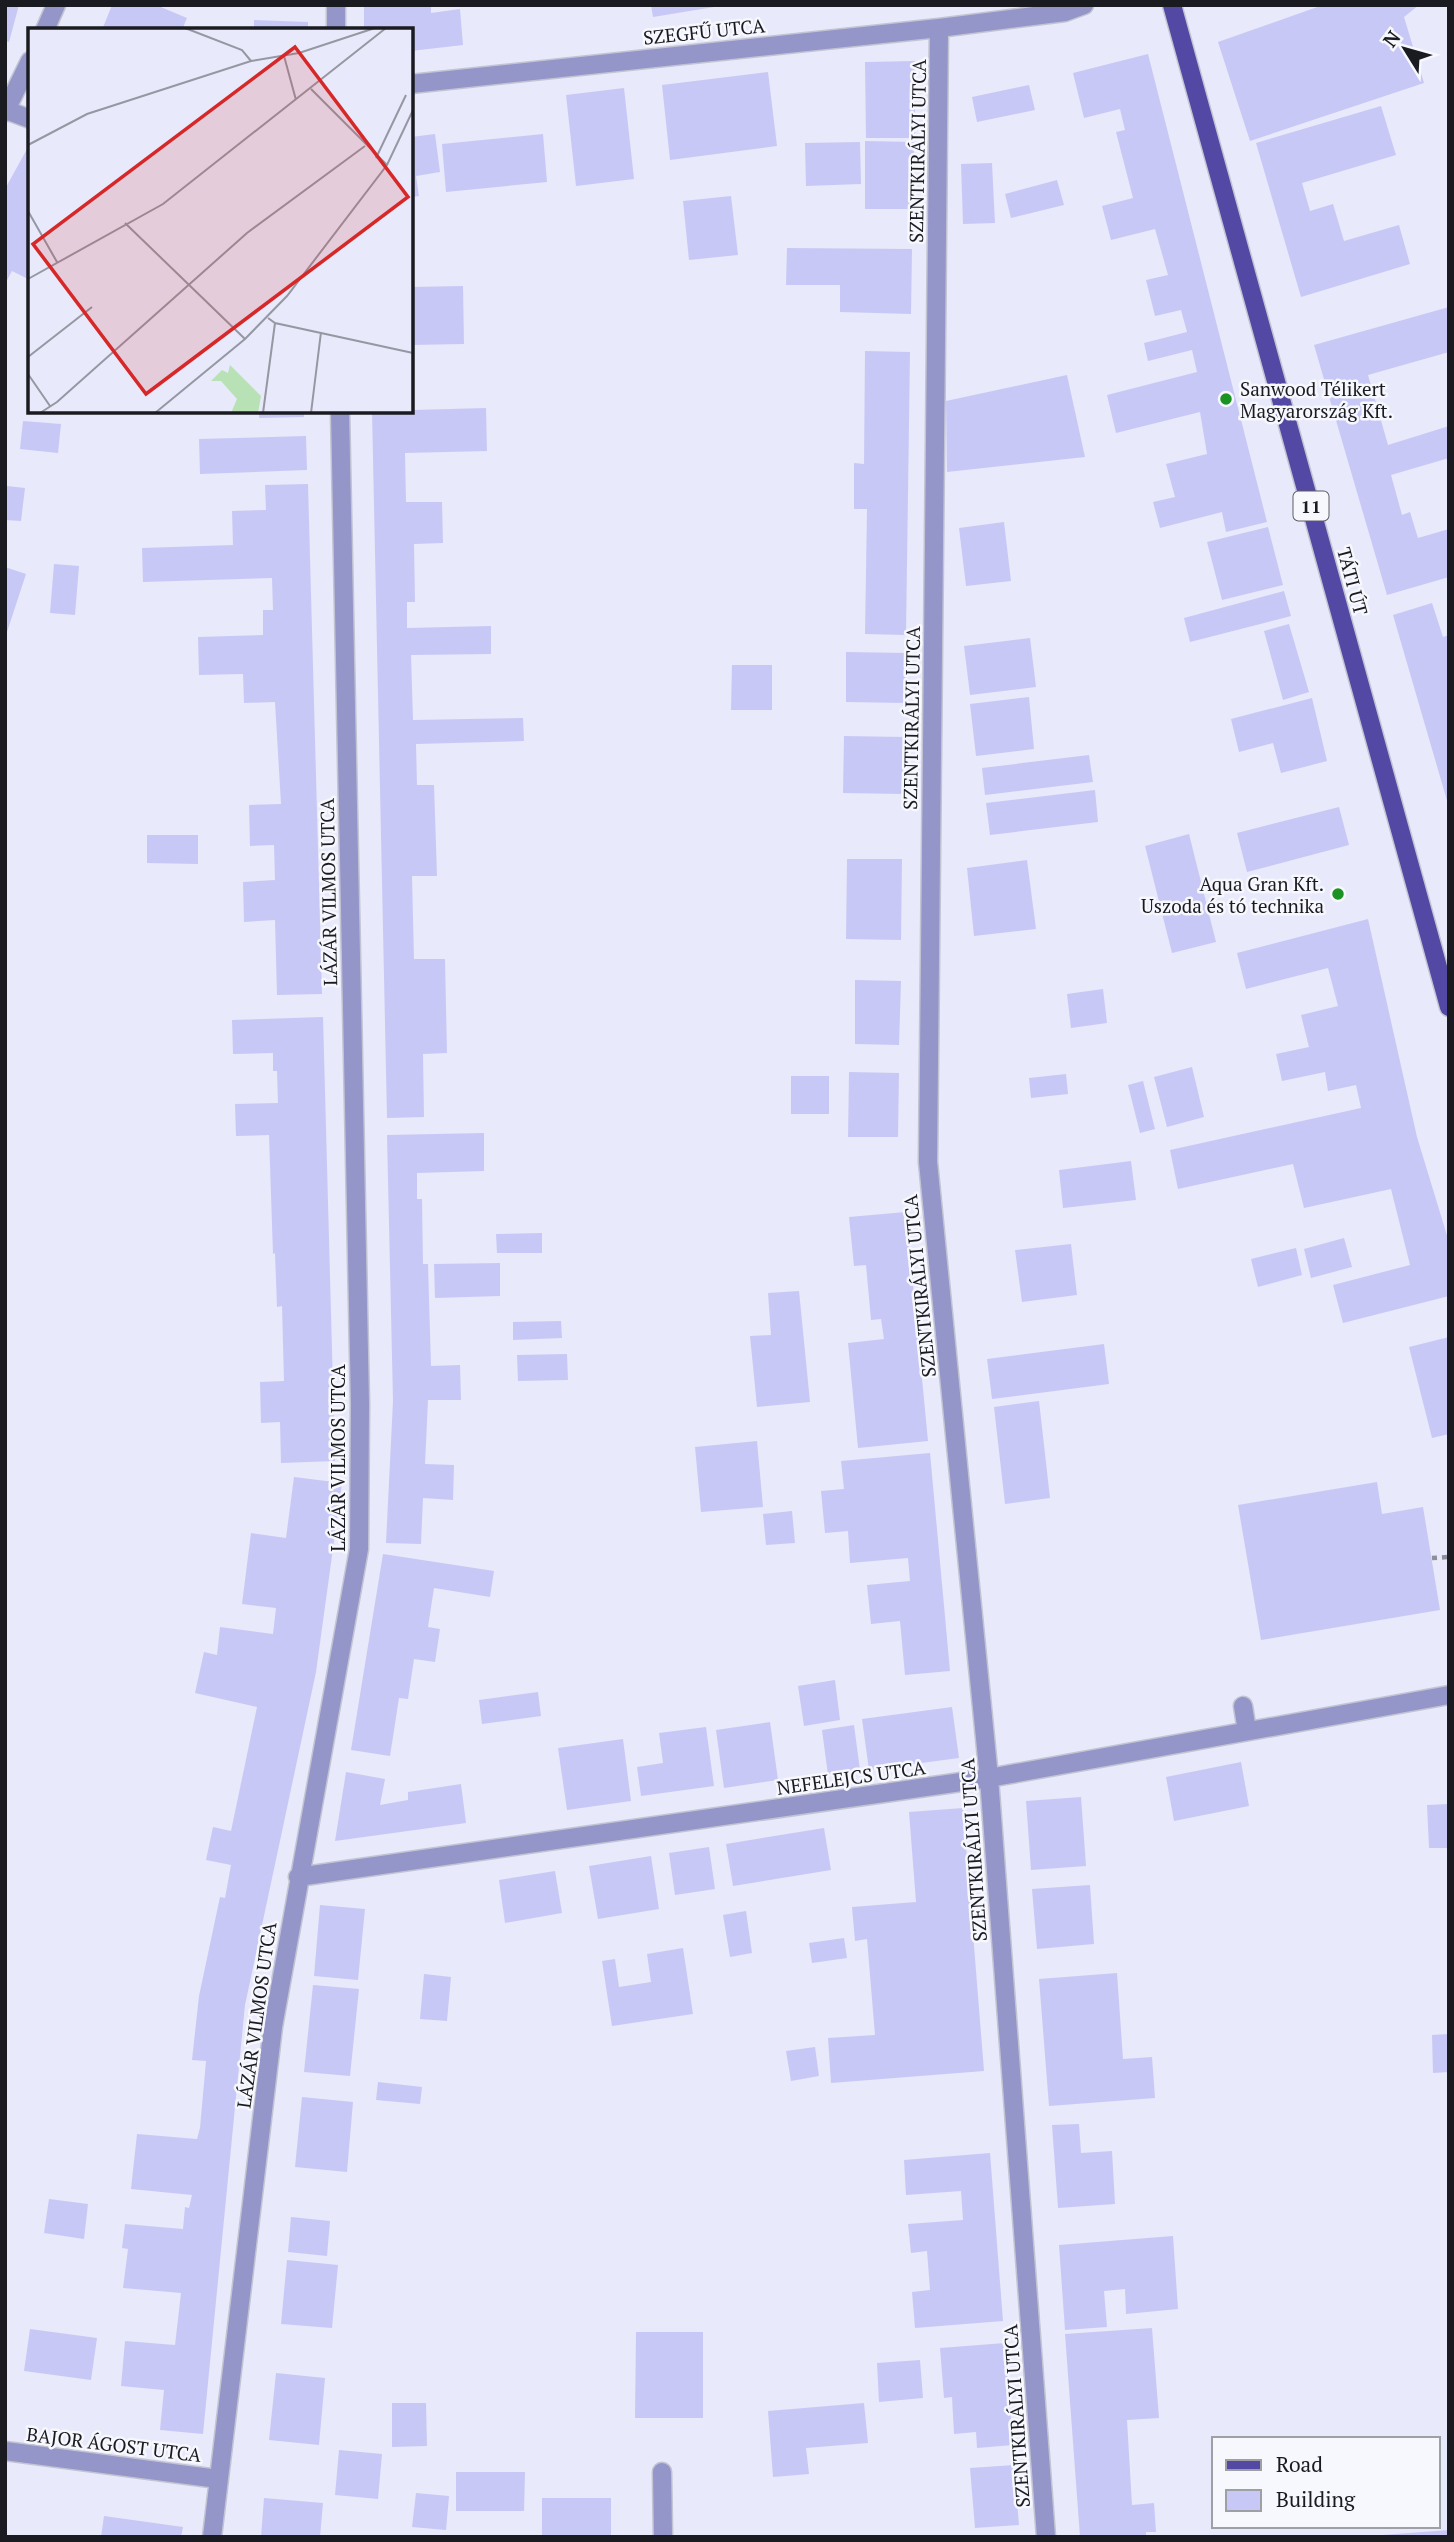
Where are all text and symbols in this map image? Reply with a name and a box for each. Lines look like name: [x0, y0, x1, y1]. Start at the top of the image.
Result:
street label: SZEGFŰ UTCA: [642, 12, 766, 50]
north arrow: [1370, 14, 1440, 84]
text: N: [1377, 25, 1406, 52]
inset map: [28, 28, 413, 413]
street label: SZENTKIRÁLYI UTCA: [903, 59, 931, 243]
place label: Sanwood Télikert Magyarország Kft.: [1240, 376, 1393, 423]
marker: Sanwood Télikert Magyarország Kft.: [1218, 391, 1234, 407]
road number: 11: [1294, 492, 1328, 520]
street label: TÁTI ÚT: [1332, 544, 1374, 618]
street label: SZENTKIRÁLYI UTCA: [897, 626, 925, 810]
street label: LÁZÁR VILMOS UTCA: [314, 798, 342, 986]
place label: Aqua Gran Kft. Uszoda és tó technika: [1141, 871, 1324, 918]
marker: Aqua Gran Kft. Uszoda és tó technika: [1330, 886, 1346, 902]
street label: SZENTKIRÁLYI UTCA: [897, 1193, 941, 1379]
street label: LÁZÁR VILMOS UTCA: [325, 1364, 350, 1552]
street label: NEFELEJCS UTCA: [775, 1754, 927, 1800]
street label: SZENTKIRÁLYI UTCA: [954, 1758, 992, 1942]
street label: LÁZÁR VILMOS UTCA: [231, 1920, 281, 2110]
street label: SZENTKIRÁLYI UTCA: [997, 2324, 1035, 2508]
street label: BAJOR ÁGOST UTCA: [25, 2421, 203, 2467]
legend: [1212, 2437, 1440, 2528]
text: Road: [1276, 2450, 1323, 2478]
text: Building: [1276, 2485, 1356, 2513]

